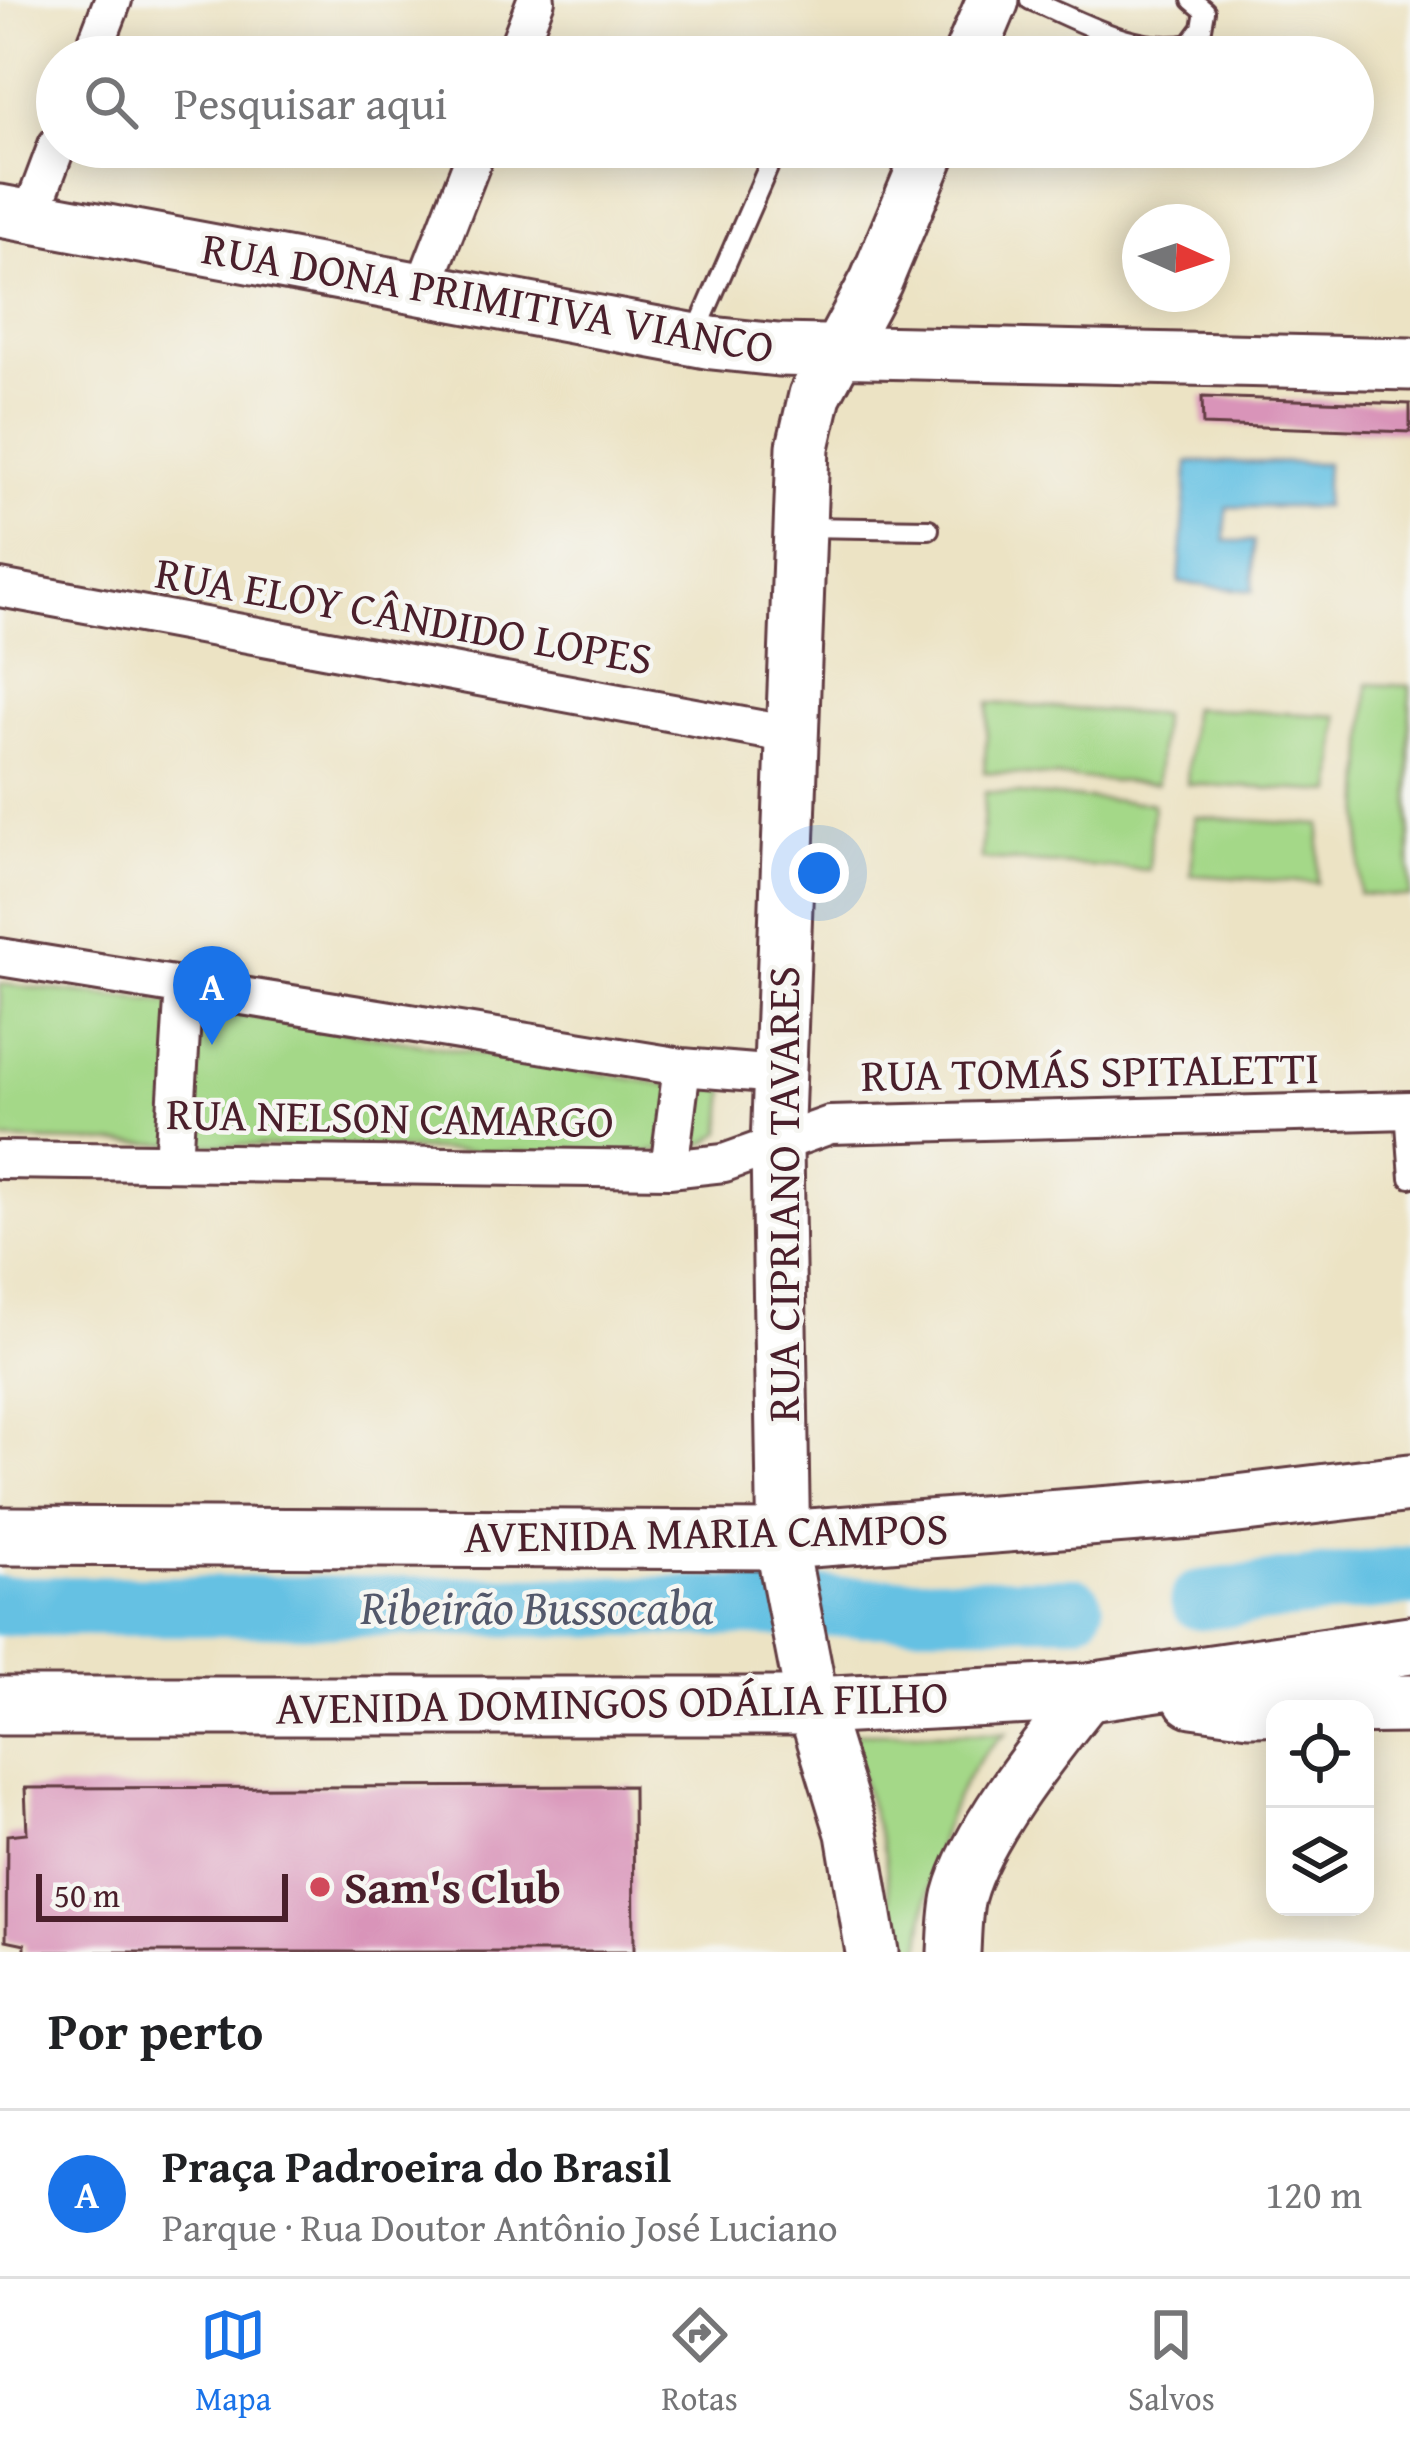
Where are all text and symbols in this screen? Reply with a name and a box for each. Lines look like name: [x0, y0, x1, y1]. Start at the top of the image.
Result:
search box: [36, 36, 1374, 168]
icon: search: [78, 69, 144, 135]
text: Pesquisar aqui: [174, 70, 447, 135]
north arrow: [1122, 204, 1230, 312]
street label: RUA DONA PRIMITIVA VIANCO: [197, 214, 779, 379]
street label: RUA ELOY CÂNDIDO LOPES: [151, 539, 658, 690]
your location: [789, 843, 849, 903]
pin: A: [173, 946, 251, 1045]
street label: RUA CIPRIANO TAVARES: [750, 966, 815, 1422]
street label: RUA TOMÁS SPITALETTI: [860, 1034, 1320, 1107]
street label: RUA NELSON CAMARGO: [166, 1080, 614, 1153]
street label: AVENIDA MARIA CAMPOS: [463, 1495, 949, 1568]
water label: Ribeirão Bussocaba: [359, 1571, 714, 1642]
street label: AVENIDA DOMINGOS ODÁLIA FILHO: [275, 1663, 949, 1740]
map controls: [1266, 1700, 1374, 1916]
button: locate: [1266, 1700, 1374, 1808]
button: layers: [1266, 1808, 1374, 1916]
place label: Sam's Club: [344, 1854, 561, 1919]
scale bar: [36, 1868, 288, 1921]
text: 50 m: [54, 1871, 120, 1919]
marker: Sam's Club: [307, 1874, 333, 1900]
text: Por perto: [48, 1993, 263, 2068]
text: Praça Padroeira do Brasil: [162, 2133, 672, 2198]
text: A: [75, 2165, 99, 2222]
text: 120 m: [1265, 2165, 1362, 2222]
text: Parque · Rua Doutor Antônio José Luciano: [162, 2198, 838, 2255]
tab: Mapa: [195, 2302, 271, 2422]
tab: Rotas: [662, 2302, 738, 2422]
tab: Salvos: [1128, 2302, 1215, 2422]

